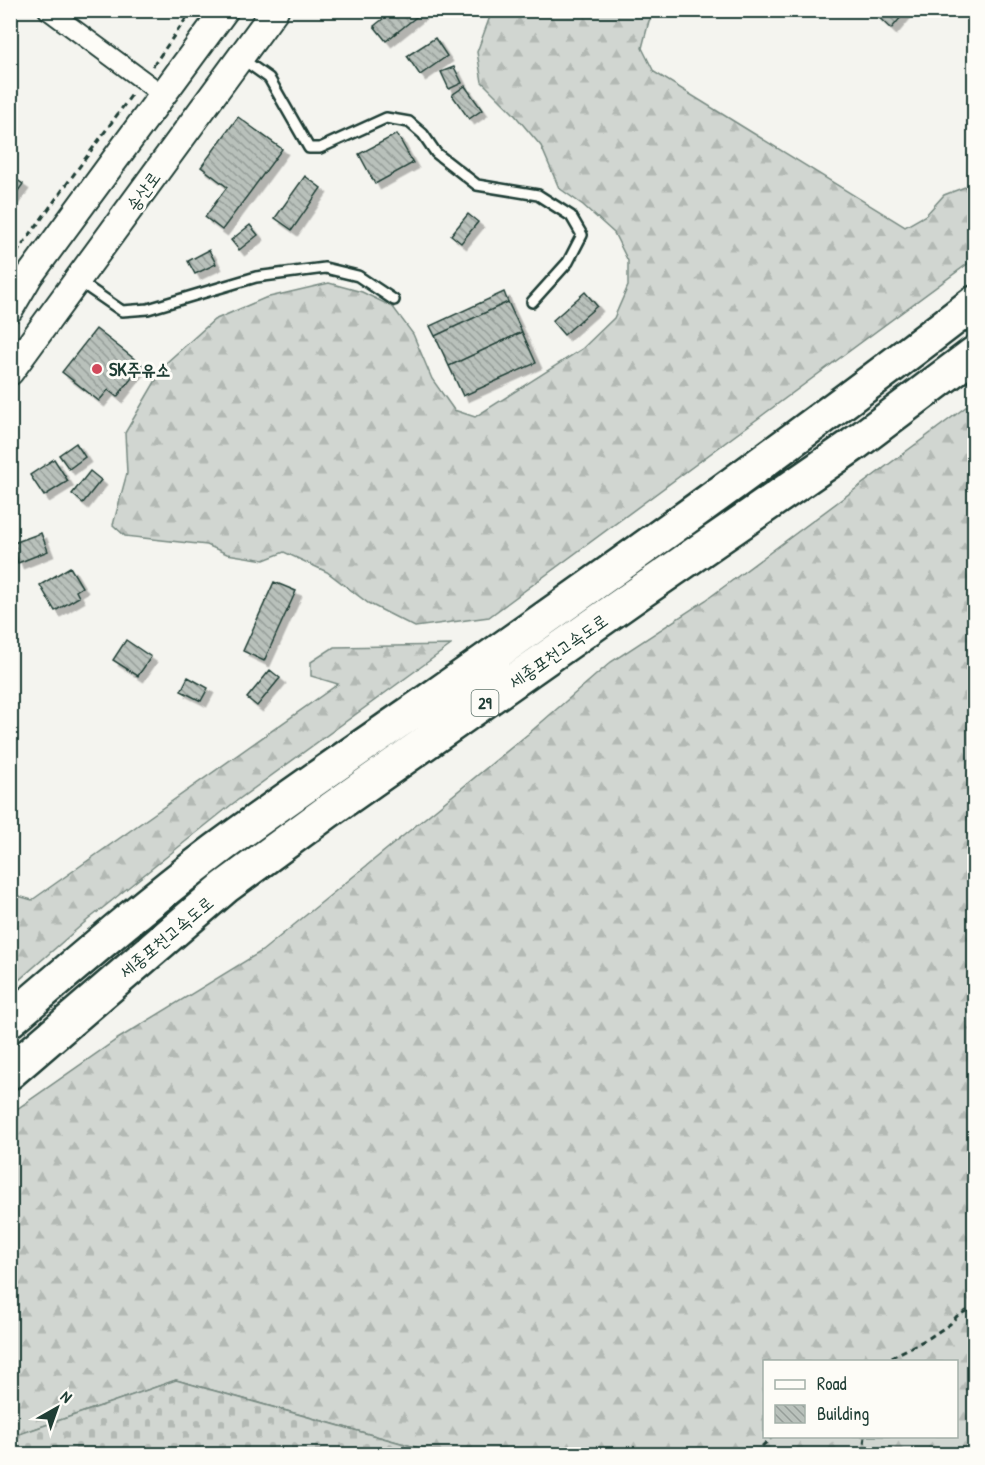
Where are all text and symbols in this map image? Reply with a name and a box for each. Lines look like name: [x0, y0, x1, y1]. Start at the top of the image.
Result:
street label: 송산로: [120, 166, 166, 216]
place label: SK주유소: [109, 357, 170, 382]
marker: SK주유소: [90, 362, 104, 376]
street label: 세종포천고속도로: [503, 608, 613, 694]
road number: 29: [472, 690, 498, 716]
street label: 세종포천고속도로: [114, 890, 218, 984]
legend: [763, 1360, 958, 1438]
text: Road: [817, 1371, 847, 1396]
north arrow: [27, 1378, 87, 1438]
text: N: [56, 1385, 77, 1408]
text: Building: [817, 1401, 869, 1426]

